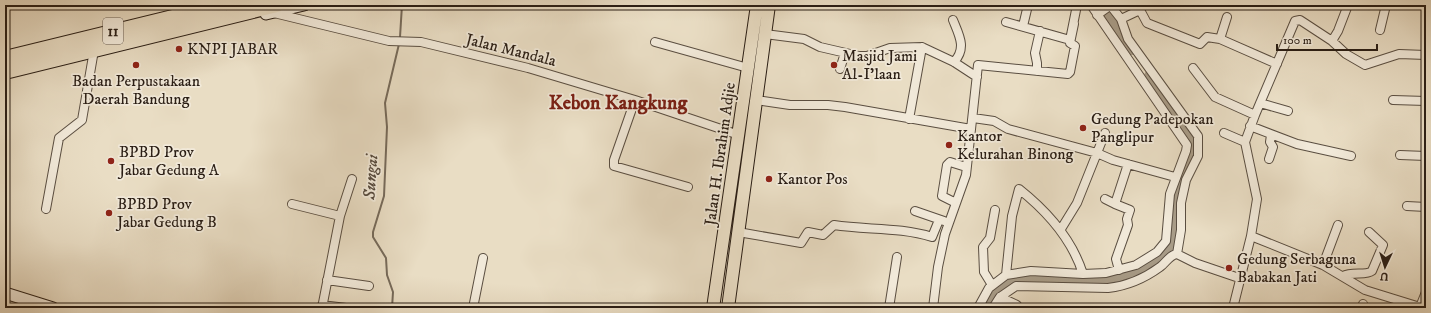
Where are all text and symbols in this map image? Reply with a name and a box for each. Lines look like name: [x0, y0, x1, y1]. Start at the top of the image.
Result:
road number: 11: [103, 18, 123, 44]
scale bar: [1277, 26, 1377, 52]
street label: Jalan Mandala: [462, 29, 558, 71]
text: 100 m: [1283, 33, 1312, 48]
place label: KNPI JABAR: [187, 39, 278, 59]
marker: KNPI JABAR: [174, 44, 184, 54]
place label: Masjid Jami Al-I'laan: [842, 46, 917, 84]
marker: Badan Perpustakaan Daerah Bandung: [131, 60, 141, 70]
marker: Masjid Jami Al-I'laan: [829, 60, 839, 70]
place label: Badan Perpustakaan Daerah Bandung: [72, 71, 201, 109]
street label: Jalan H. Ibrahim Adjie: [700, 81, 740, 229]
district label: Kebon Kangkung: [549, 91, 688, 116]
place label: Gedung Padepokan Panglipur: [1091, 109, 1214, 147]
marker: Gedung Padepokan Panglipur: [1078, 123, 1088, 133]
place label: Kantor Kelurahan Binong: [957, 126, 1074, 164]
marker: Kantor Kelurahan Binong: [944, 140, 954, 150]
place label: BPBD Prov Jabar Gedung A: [117, 142, 220, 180]
water label: Sungai: [358, 152, 384, 201]
marker: BPBD Prov Jabar Gedung A: [106, 156, 116, 166]
place label: Kantor Pos: [777, 169, 848, 189]
marker: Kantor Pos: [764, 174, 774, 184]
place label: BPBD Prov Jabar Gedung B: [115, 194, 217, 232]
marker: BPBD Prov Jabar Gedung B: [104, 208, 114, 218]
north arrow: [1365, 247, 1405, 287]
place label: Gedung Serbaguna Babakan Jati: [1237, 249, 1356, 287]
marker: Gedung Serbaguna Babakan Jati: [1224, 263, 1234, 273]
text: U: [1379, 269, 1389, 283]

